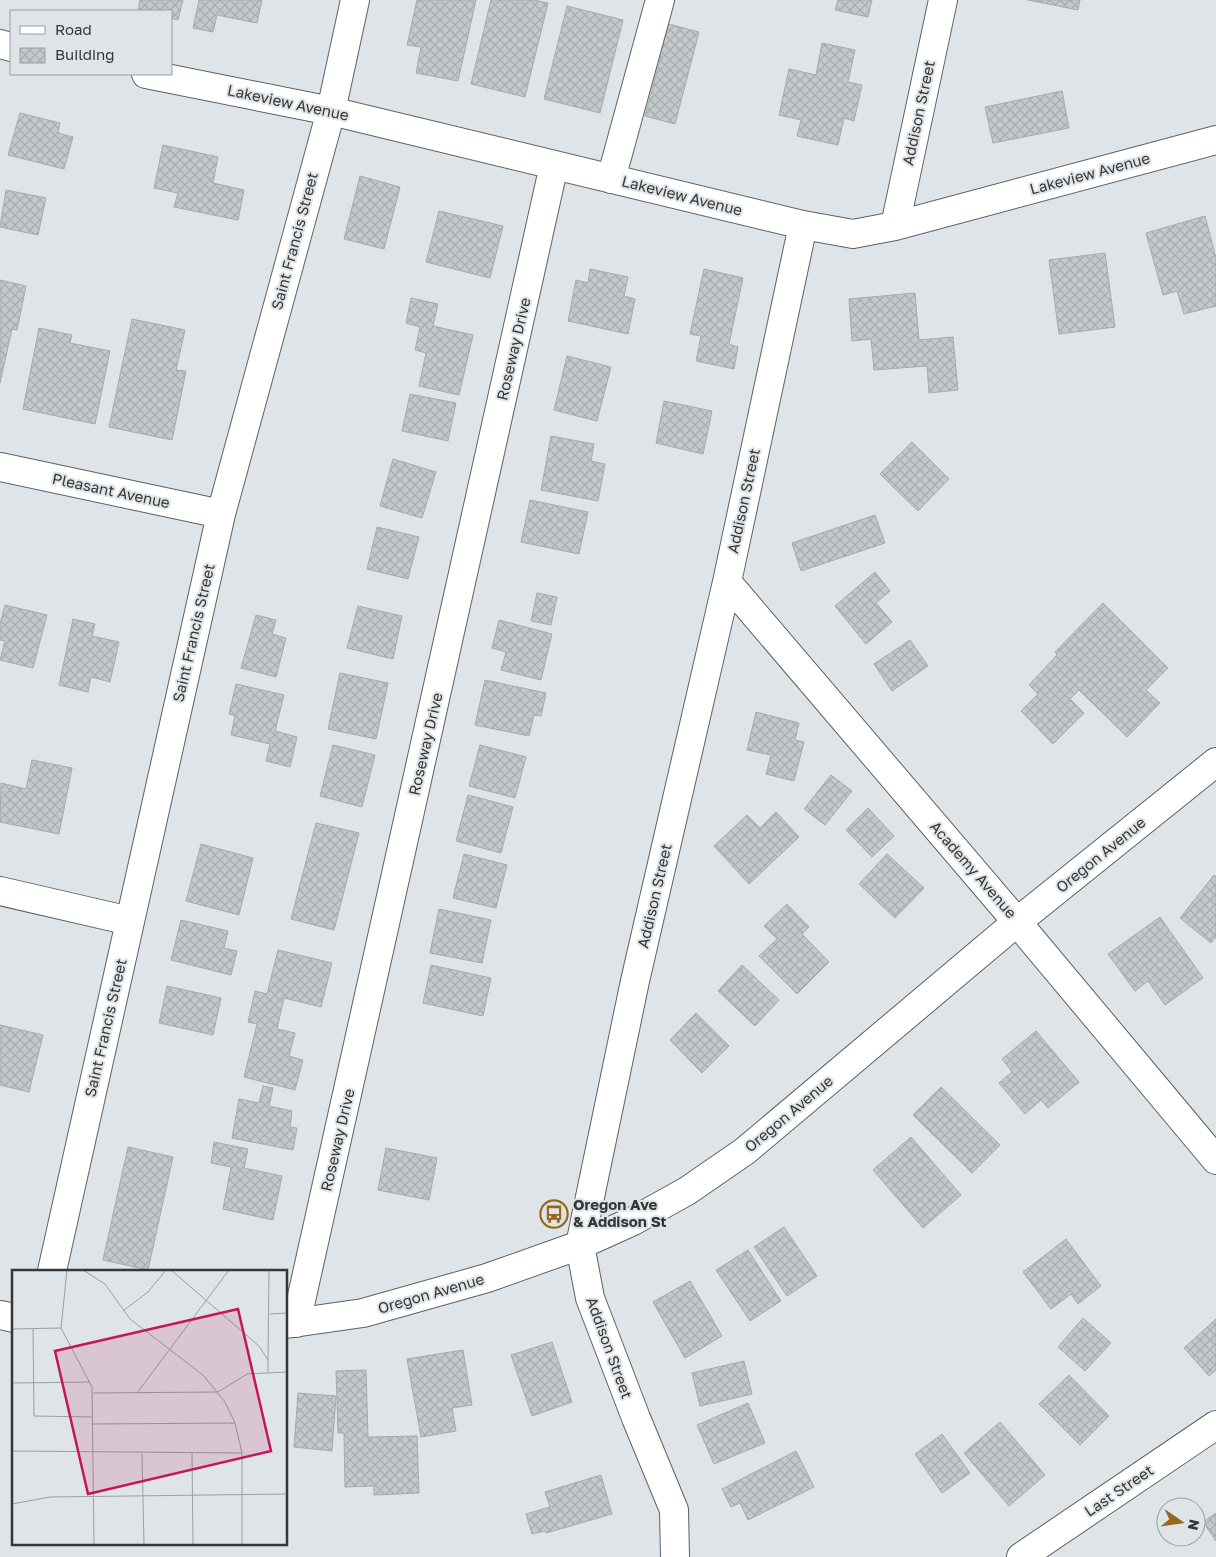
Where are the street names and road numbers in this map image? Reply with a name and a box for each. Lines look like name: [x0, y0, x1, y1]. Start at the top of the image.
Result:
street label: Addison Street: [898, 59, 938, 167]
street label: Lakeview Avenue: [226, 80, 351, 124]
street label: Lakeview Avenue: [1028, 148, 1152, 198]
street label: Saint Francis Street: [267, 170, 321, 311]
street label: Lakeview Avenue: [620, 171, 745, 219]
street label: Roseway Drive: [492, 295, 534, 402]
street label: Addison Street: [723, 447, 763, 555]
street label: Pleasant Avenue: [51, 469, 172, 511]
street label: Saint Francis Street: [168, 562, 218, 704]
street label: Roseway Drive: [404, 690, 446, 797]
street label: Oregon Avenue: [1052, 813, 1149, 896]
street label: Academy Avenue: [927, 817, 1021, 922]
street label: Addison Street: [633, 842, 675, 950]
street label: Saint Francis Street: [80, 957, 130, 1099]
street label: Oregon Avenue: [741, 1071, 836, 1155]
street label: Roseway Drive: [316, 1086, 358, 1193]
street label: Oregon Avenue: [376, 1269, 486, 1317]
street label: Addison Street: [583, 1294, 637, 1401]
street label: Last Street: [1081, 1461, 1156, 1520]

